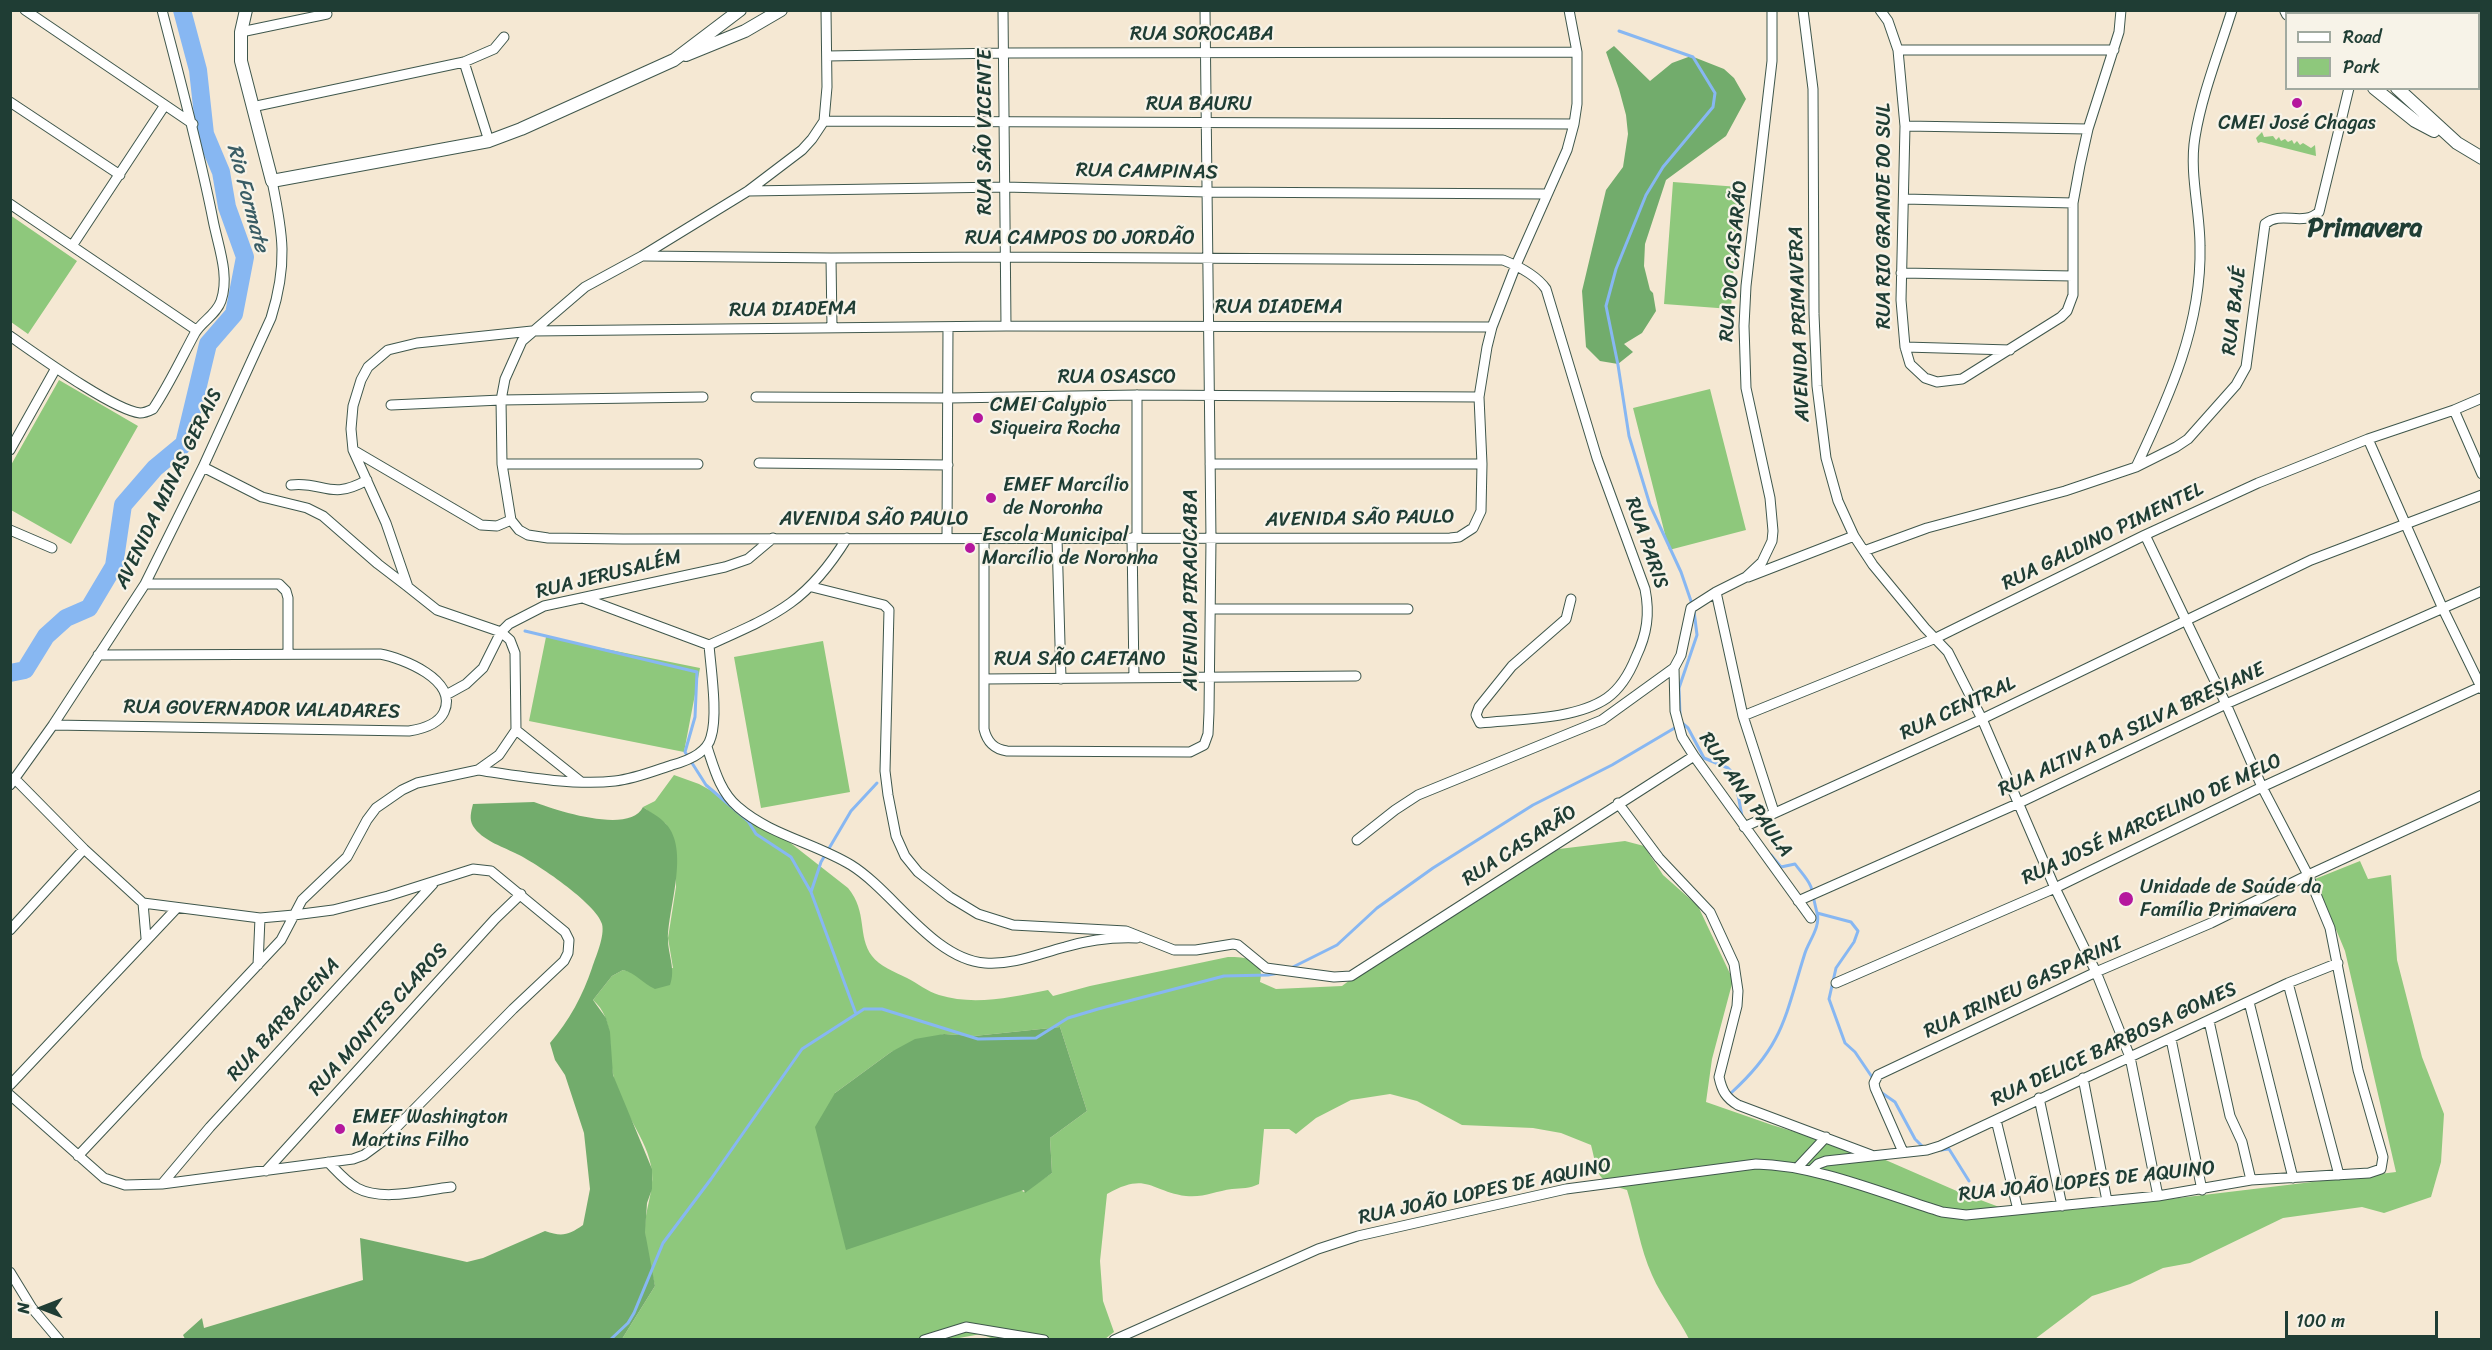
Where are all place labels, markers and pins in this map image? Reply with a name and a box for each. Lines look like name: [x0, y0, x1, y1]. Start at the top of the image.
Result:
marker: CMEI José Chagas: [2290, 96, 2304, 110]
place label: CMEI José Chagas: [2218, 112, 2376, 136]
place label: CMEI Calypio Siqueira Rocha: [990, 394, 1120, 441]
marker: CMEI Calypio Siqueira Rocha: [971, 411, 985, 425]
place label: EMEF Marcílio de Noronha: [1003, 474, 1129, 521]
marker: EMEF Marcílio de Noronha: [984, 491, 998, 505]
place label: Escola Municipal Marcílio de Noronha: [982, 524, 1158, 571]
marker: Escola Municipal Marcílio de Noronha: [963, 541, 977, 555]
place label: Unidade de Saúde da Família Primavera: [2140, 876, 2321, 923]
marker: Unidade de Saúde da Família Primavera: [2117, 890, 2135, 908]
place label: EMEF Washington Martins Filho: [352, 1106, 508, 1153]
marker: EMEF Washington Martins Filho: [333, 1122, 347, 1136]

